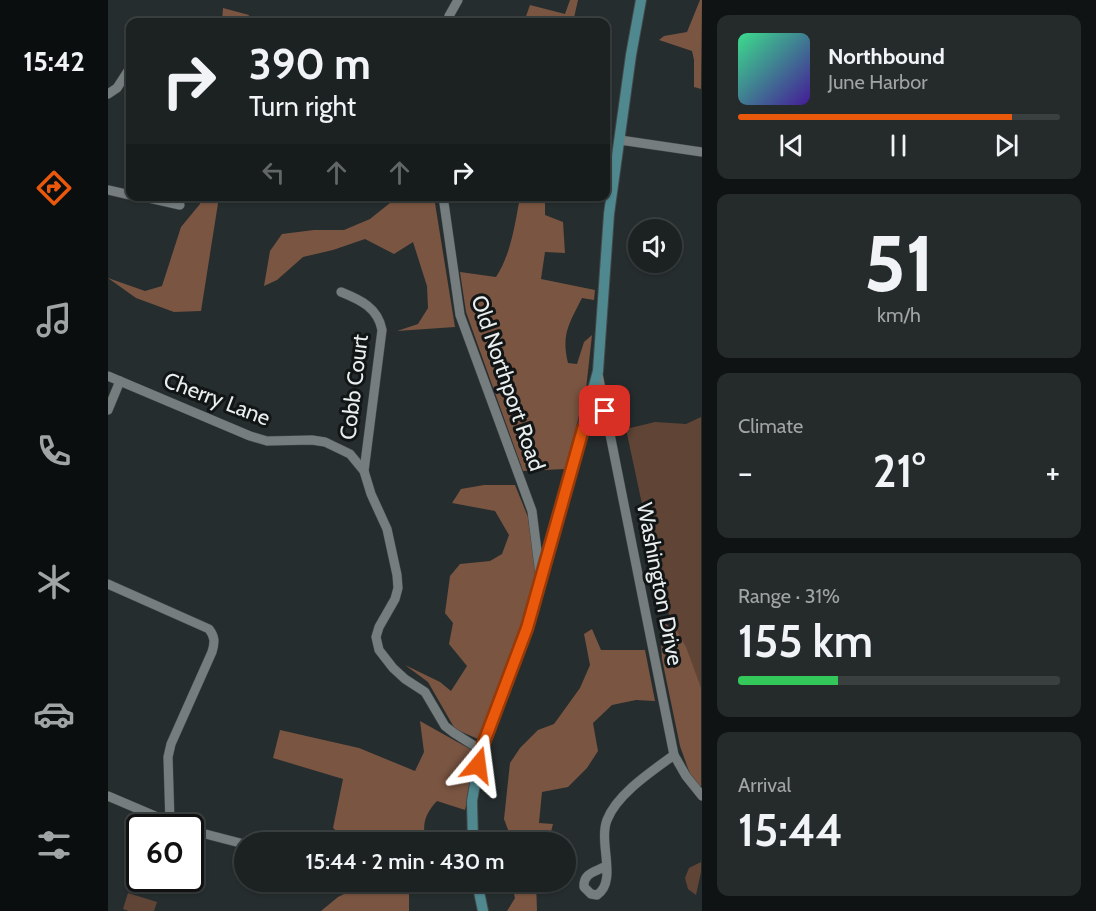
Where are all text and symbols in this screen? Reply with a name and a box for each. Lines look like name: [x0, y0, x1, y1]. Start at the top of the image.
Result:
text: 390 m: [249, 38, 371, 90]
icon: right: [150, 42, 228, 120]
text: Northbound: [828, 43, 945, 70]
text: 15:42: [23, 45, 85, 78]
text: June Harbor: [828, 70, 928, 94]
text: Turn right: [249, 90, 356, 123]
icon: previous: [775, 129, 808, 162]
icon: pause: [882, 129, 915, 162]
icon: next: [990, 129, 1023, 162]
icon: left: [257, 156, 290, 189]
icon: ahead: [320, 156, 353, 189]
icon: ahead: [383, 156, 416, 189]
icon: right: [446, 156, 479, 189]
icon: directions: [33, 167, 75, 209]
text: 51: [864, 216, 934, 311]
map controls: [628, 219, 682, 273]
button: sound: [628, 219, 682, 273]
street label: Old Northport Road: [465, 292, 551, 474]
icon: music: [33, 299, 75, 341]
text: km/h: [877, 303, 921, 327]
street label: Cobb Court: [334, 332, 374, 441]
street label: Cherry Lane: [160, 366, 274, 432]
pin: [579, 385, 630, 436]
icon: arrive: [588, 394, 621, 427]
text: Climate: [738, 414, 803, 438]
icon: phone: [33, 430, 75, 472]
text: 21°: [873, 444, 925, 498]
text: −: [738, 452, 753, 492]
text: +: [1045, 452, 1060, 492]
street label: Washington Drive: [631, 500, 689, 668]
icon: climate: [33, 561, 75, 603]
text: Range · 31%: [738, 584, 840, 608]
text: 155 km: [738, 614, 873, 668]
icon: car: [33, 693, 75, 735]
position arrow: [446, 733, 510, 797]
text: Arrival: [738, 773, 791, 797]
text: 15:44: [738, 803, 842, 857]
speed limit sign: 60: [126, 814, 204, 892]
icon: filters: [33, 824, 75, 866]
text: 15:44 · 2 min · 430 m: [306, 848, 504, 875]

